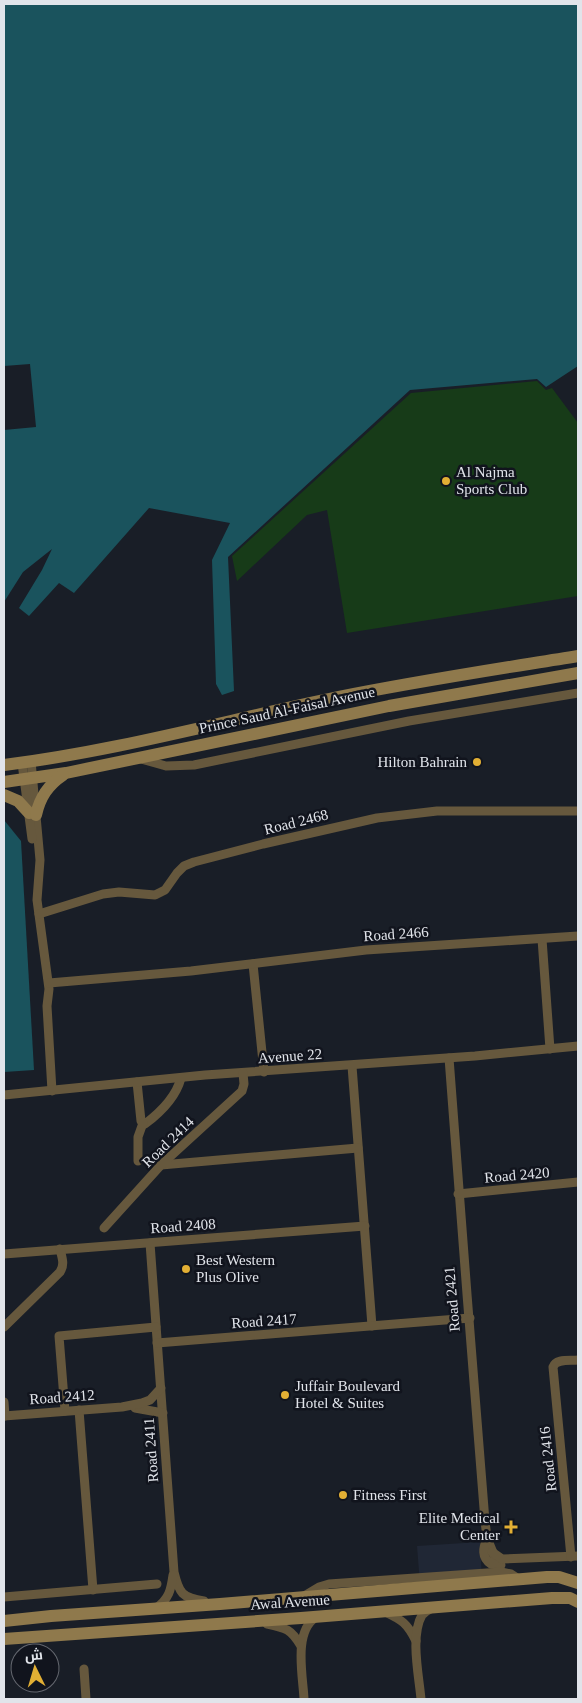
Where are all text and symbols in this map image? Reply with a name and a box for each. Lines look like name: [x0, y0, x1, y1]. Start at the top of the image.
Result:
place label: Al Najma Sports Club: [456, 464, 527, 497]
marker: Al Najma Sports Club: [440, 475, 452, 487]
street label: Prince Saud Al-Faisal Avenue: [198, 683, 377, 736]
place label: Hilton Bahrain: [377, 754, 467, 770]
marker: Hilton Bahrain: [471, 756, 483, 768]
street label: Road 2468: [262, 806, 330, 838]
street label: Road 2466: [363, 924, 430, 944]
street label: Avenue 22: [257, 1046, 323, 1066]
street label: Road 2414: [139, 1113, 197, 1170]
street label: Road 2420: [484, 1164, 550, 1186]
street label: Road 2408: [150, 1216, 216, 1236]
place label: Best Western Plus Olive: [196, 1252, 275, 1285]
marker: Best Western Plus Olive: [180, 1263, 192, 1275]
street label: Road 2421: [441, 1266, 463, 1332]
street label: Road 2417: [231, 1311, 298, 1331]
place label: Juffair Boulevard Hotel & Suites: [295, 1378, 401, 1411]
street label: Road 2412: [29, 1387, 95, 1407]
marker: Juffair Boulevard Hotel & Suites: [279, 1389, 291, 1401]
street label: Road 2411: [141, 1417, 161, 1483]
street label: Road 2416: [537, 1425, 559, 1492]
place label: Fitness First: [353, 1487, 428, 1503]
marker: Fitness First: [337, 1489, 349, 1501]
place label: Elite Medical Center: [419, 1510, 500, 1543]
marker: Elite Medical Center: [504, 1520, 518, 1534]
street label: Awal Avenue: [250, 1591, 331, 1613]
north arrow: [10, 1643, 60, 1693]
text: ش: [24, 1646, 44, 1665]

